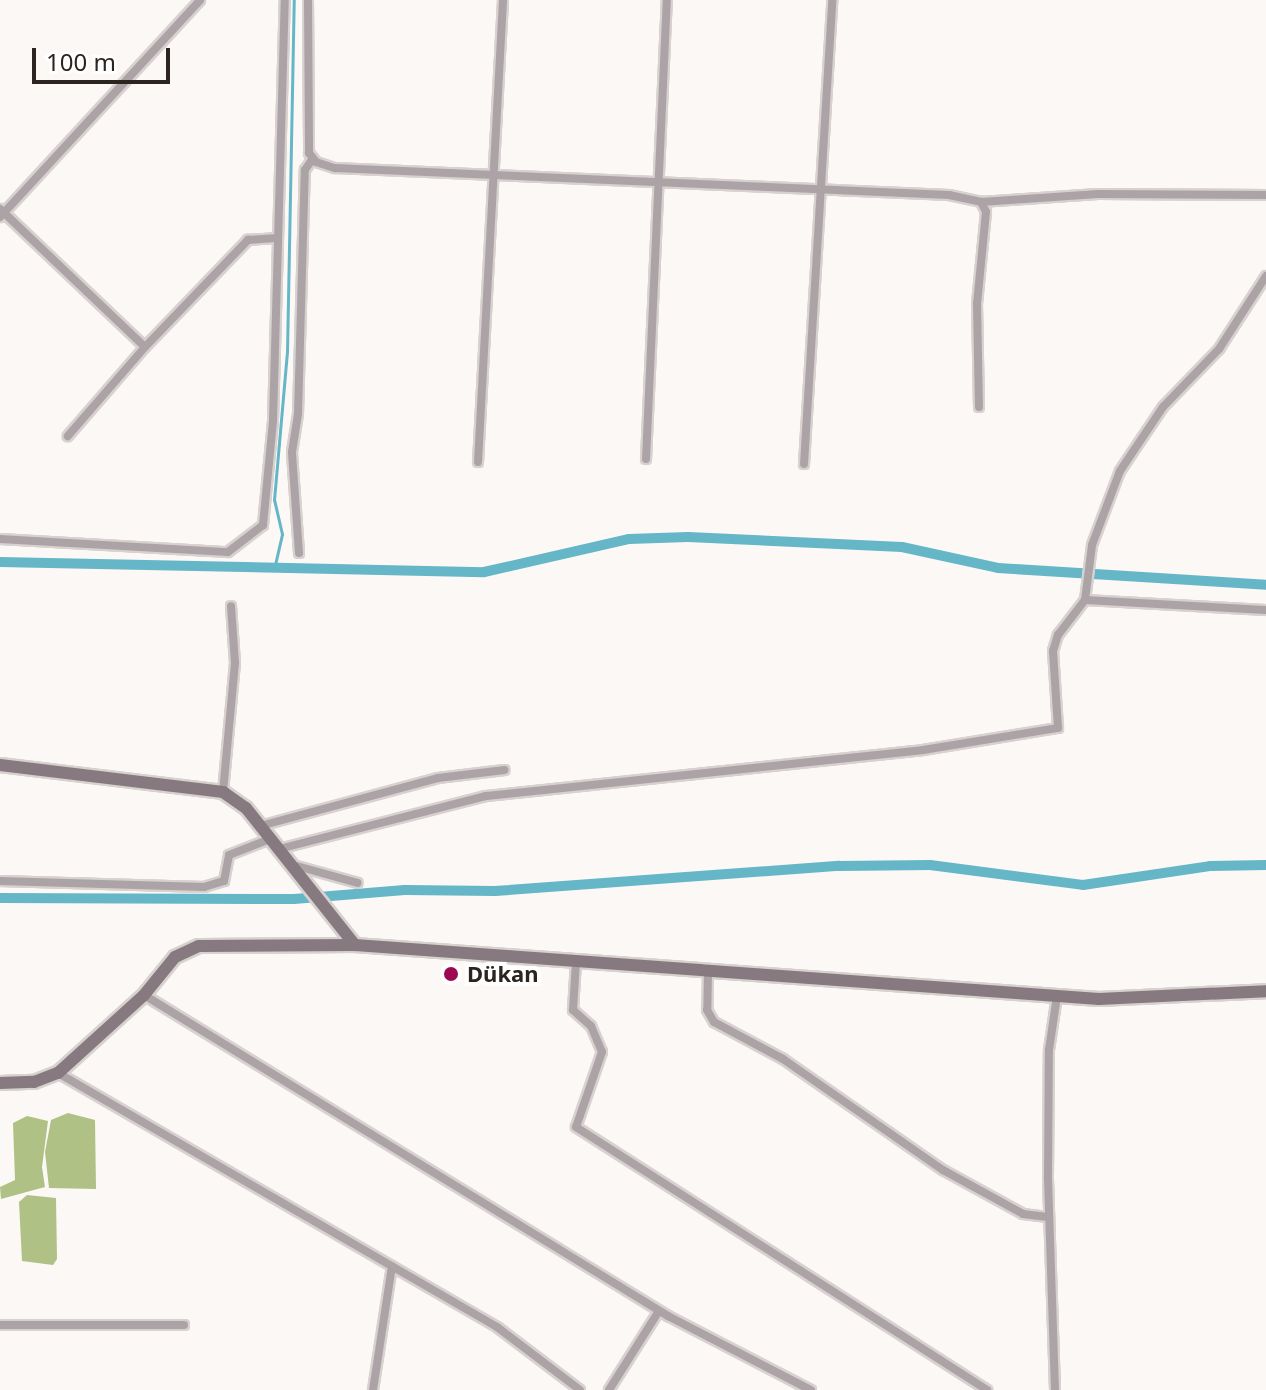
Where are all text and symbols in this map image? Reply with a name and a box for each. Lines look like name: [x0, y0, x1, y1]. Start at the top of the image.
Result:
scale bar: [36, 32, 174, 82]
text: 100 m: [46, 45, 116, 78]
place label: Dükan: [467, 961, 539, 987]
marker: Dükan: [442, 965, 460, 983]

